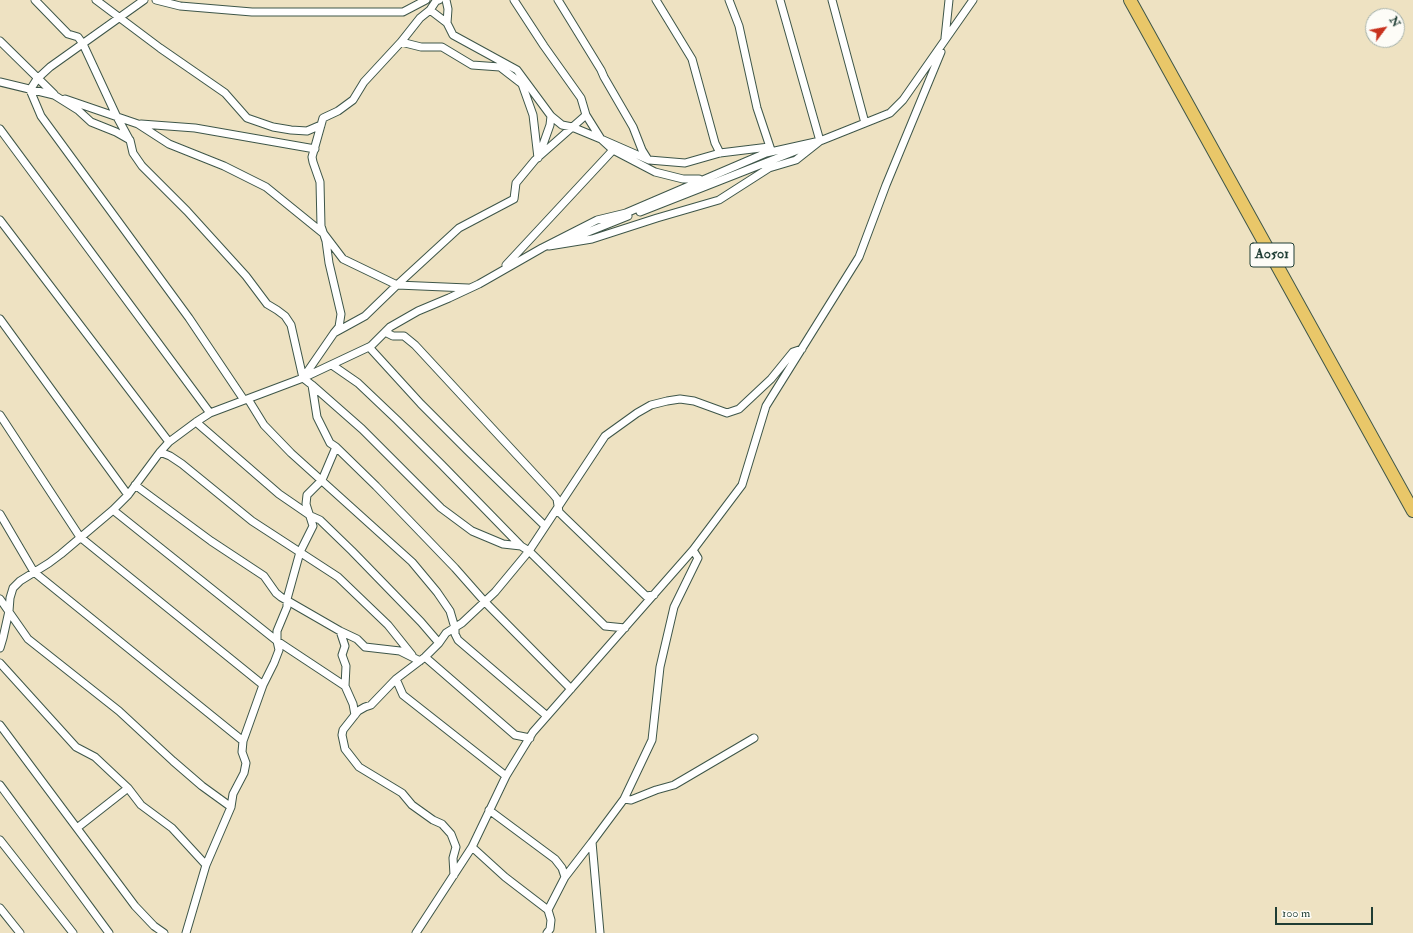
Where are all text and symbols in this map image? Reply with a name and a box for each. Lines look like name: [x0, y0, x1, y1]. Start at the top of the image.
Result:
north arrow: [1365, 8, 1405, 48]
text: N: [1387, 14, 1403, 30]
road number: A0501: [1250, 243, 1294, 267]
scale bar: [1277, 899, 1375, 925]
text: 100 m: [1282, 906, 1310, 921]

